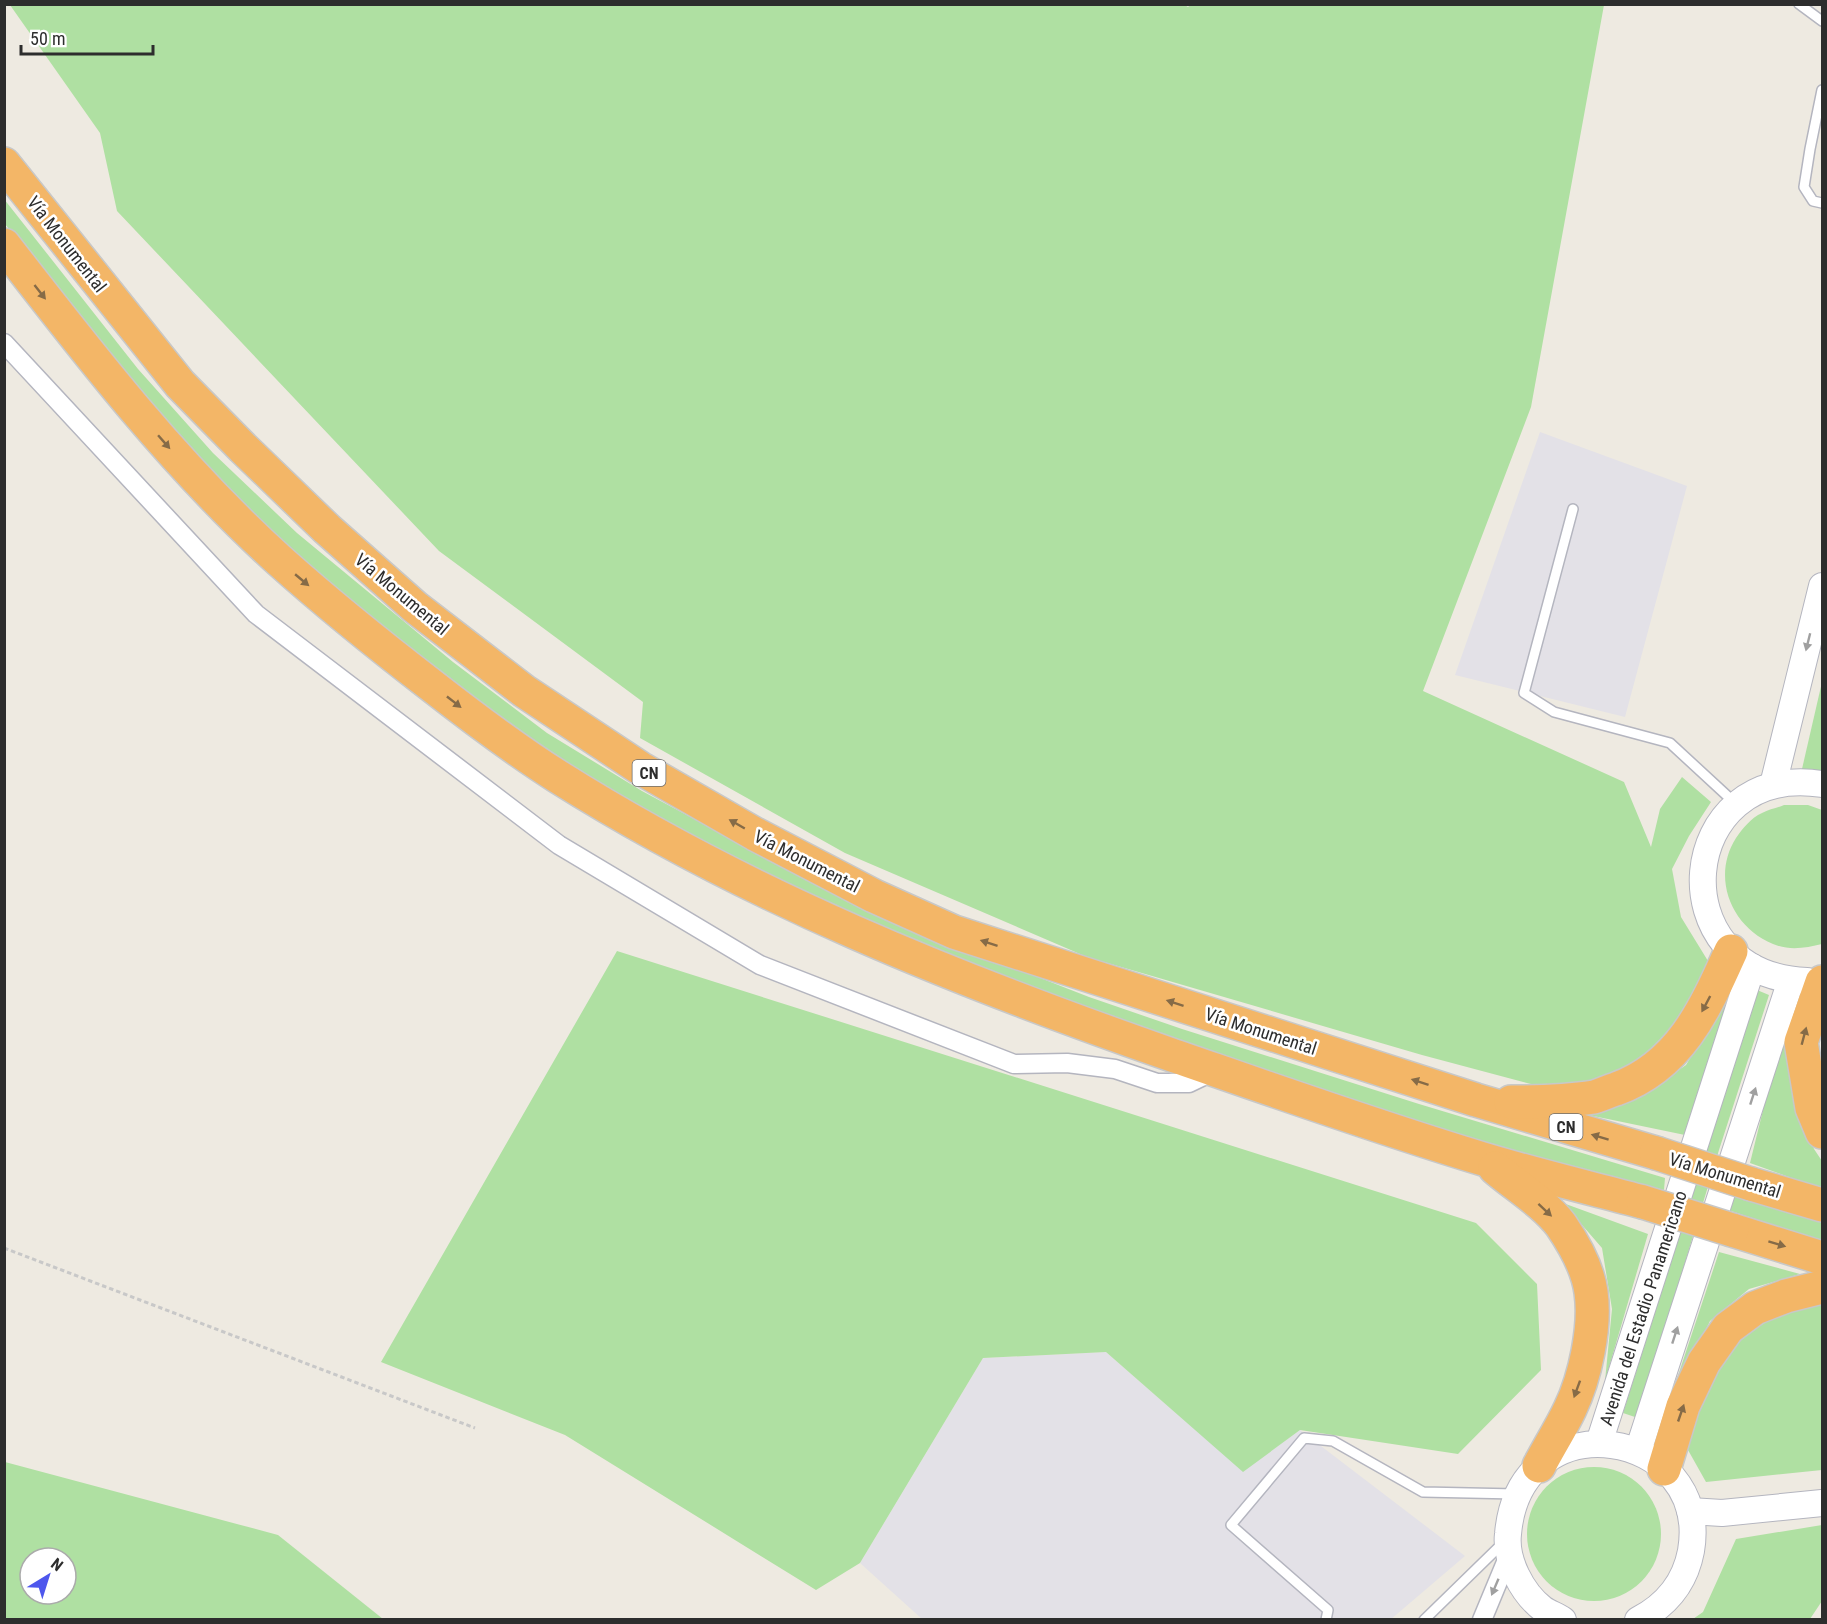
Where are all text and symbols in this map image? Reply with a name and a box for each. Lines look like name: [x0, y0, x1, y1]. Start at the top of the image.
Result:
scale bar: [21, 18, 153, 56]
text: 50 m: [30, 28, 65, 49]
street label: Vía Monumental: [23, 192, 111, 296]
one-way arrow: [34, 284, 46, 299]
one-way arrow: [158, 434, 171, 450]
street label: Vía Monumental: [351, 549, 453, 639]
one-way arrow: [294, 573, 310, 586]
one-way arrow: [1803, 633, 1813, 652]
one-way arrow: [446, 696, 461, 708]
road number: CN: [632, 760, 666, 786]
one-way arrow: [728, 819, 745, 829]
street label: Vía Monumental: [751, 825, 863, 897]
one-way arrow: [980, 938, 998, 947]
one-way arrow: [1701, 996, 1711, 1013]
one-way arrow: [1166, 997, 1184, 1007]
street label: Vía Monumental: [1203, 1003, 1319, 1059]
one-way arrow: [1800, 1026, 1809, 1044]
one-way arrow: [1411, 1077, 1429, 1086]
one-way arrow: [1749, 1087, 1759, 1105]
road number: CN: [1550, 1114, 1582, 1140]
one-way arrow: [1591, 1132, 1609, 1141]
street label: Vía Monumental: [1667, 1148, 1783, 1202]
street label: Avenida del Estadio Panamericano: [1595, 1188, 1691, 1428]
one-way arrow: [1538, 1203, 1553, 1217]
one-way arrow: [1768, 1240, 1786, 1249]
one-way arrow: [1671, 1326, 1681, 1344]
one-way arrow: [1572, 1381, 1582, 1399]
one-way arrow: [1677, 1404, 1687, 1422]
north arrow: [18, 1546, 78, 1606]
text: N: [47, 1554, 67, 1575]
one-way arrow: [1490, 1578, 1499, 1596]

